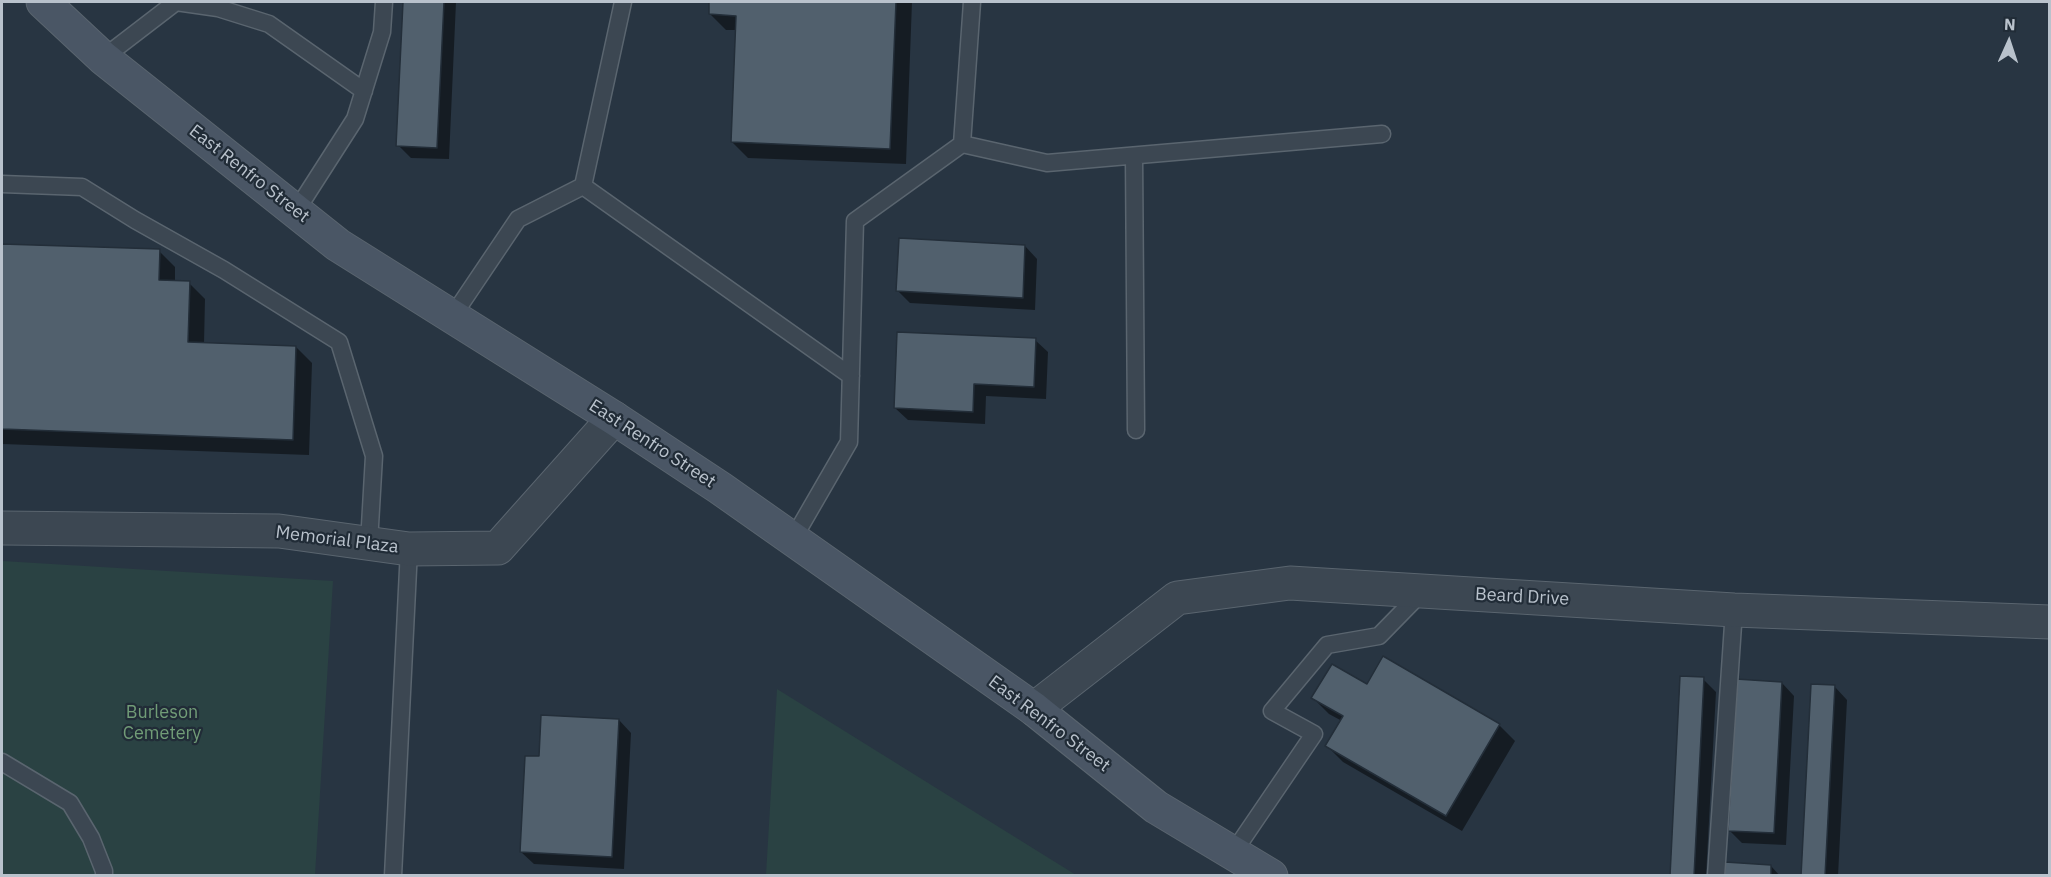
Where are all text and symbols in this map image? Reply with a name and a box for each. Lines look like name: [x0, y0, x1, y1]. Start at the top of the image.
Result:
north arrow: [1979, 12, 2039, 72]
text: N: [2004, 14, 2016, 34]
street label: East Renfro Street: [185, 120, 313, 228]
street label: East Renfro Street: [585, 395, 719, 493]
street label: Memorial Plaza: [274, 522, 400, 558]
street label: Beard Drive: [1474, 584, 1570, 610]
street label: East Renfro Street: [984, 671, 1114, 777]
park label: Burleson Cemetery: [123, 702, 201, 744]

